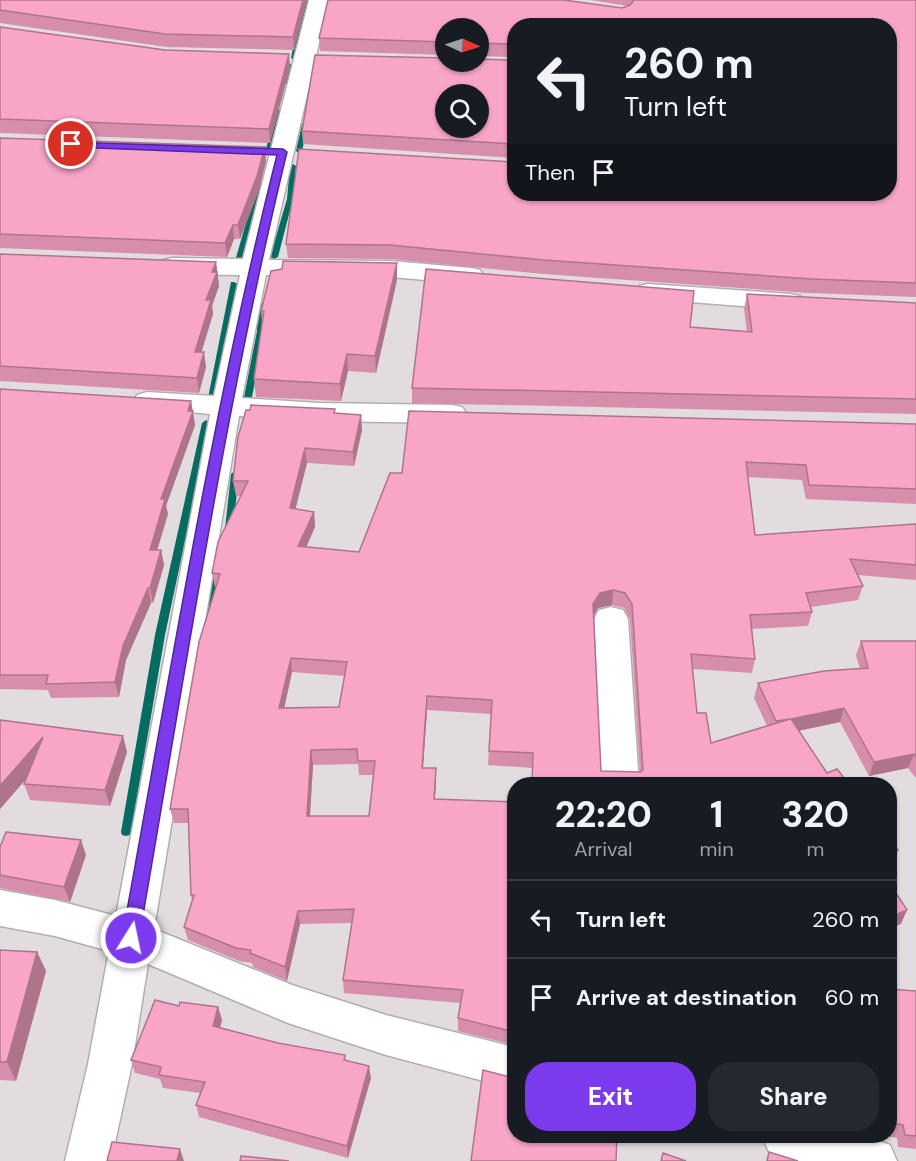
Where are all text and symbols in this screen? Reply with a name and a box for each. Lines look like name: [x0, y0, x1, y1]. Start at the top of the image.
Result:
north arrow: [435, 18, 489, 72]
map controls: [435, 18, 489, 138]
text: 260 m: [624, 36, 754, 91]
icon: left: [525, 42, 603, 120]
button: search: [435, 84, 489, 138]
text: Turn left: [624, 89, 727, 124]
pin: [45, 118, 96, 169]
icon: arrive: [54, 127, 87, 160]
icon: arrive: [587, 156, 620, 189]
text: Then: [525, 158, 575, 187]
text: 22:20: [555, 791, 652, 838]
text: 1: [710, 791, 723, 838]
text: 320: [781, 791, 849, 838]
text: Arrival: [574, 836, 632, 862]
text: min: [700, 836, 734, 862]
text: m: [806, 836, 824, 862]
icon: left: [525, 903, 558, 936]
text: Turn left: [576, 905, 666, 934]
text: 260 m: [812, 905, 879, 934]
position arrow: [99, 906, 163, 970]
icon: arrive: [525, 981, 558, 1014]
text: Arrive at destination: [576, 983, 797, 1012]
text: 60 m: [825, 983, 879, 1012]
button: Exit: [525, 1062, 696, 1131]
button: Share: [708, 1062, 879, 1131]

